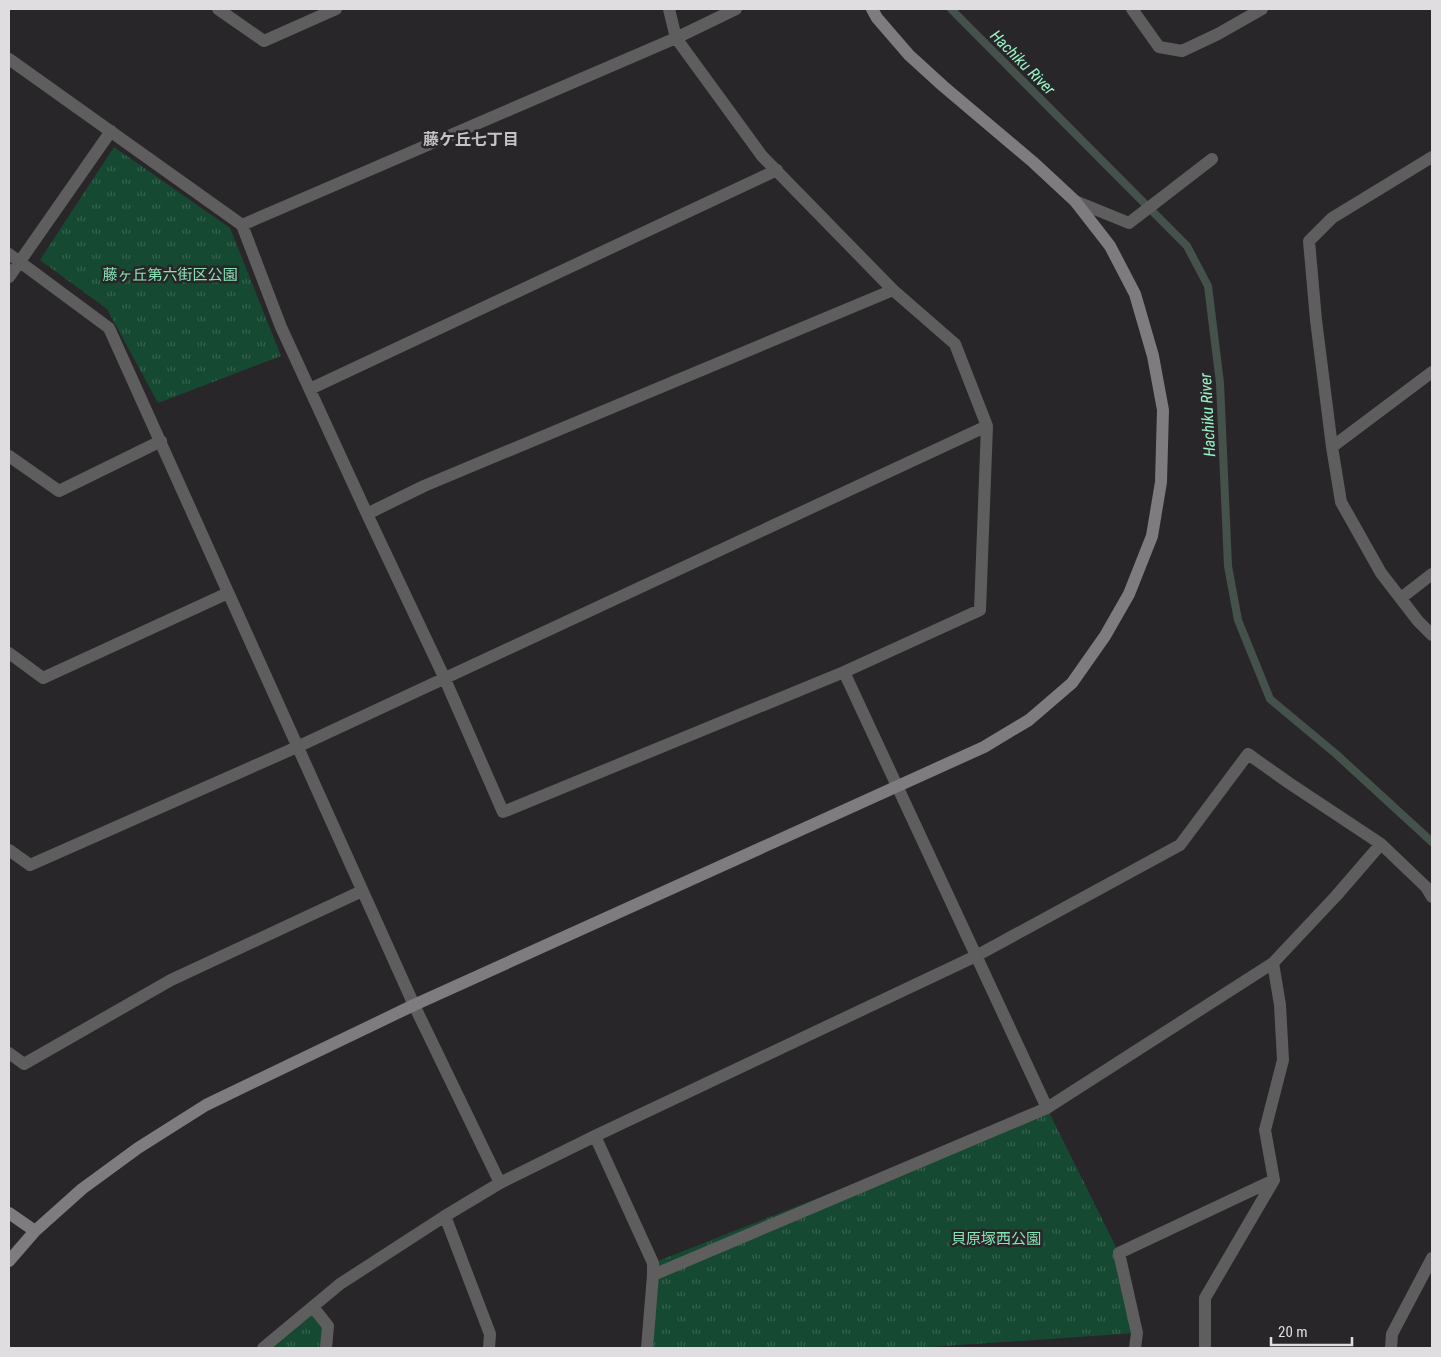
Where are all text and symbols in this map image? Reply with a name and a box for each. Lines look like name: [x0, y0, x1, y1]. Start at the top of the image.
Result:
water label: Hachiku River: [986, 26, 1060, 100]
district label: 藤ケ丘七丁目: [423, 130, 519, 149]
park label: 藤ヶ丘第六街区公園: [102, 266, 238, 284]
water label: Hachiku River: [1196, 371, 1219, 457]
park label: 貝原塚西公園: [951, 1230, 1041, 1248]
scale bar: [1271, 1314, 1352, 1346]
text: 20 m: [1278, 1323, 1308, 1341]

